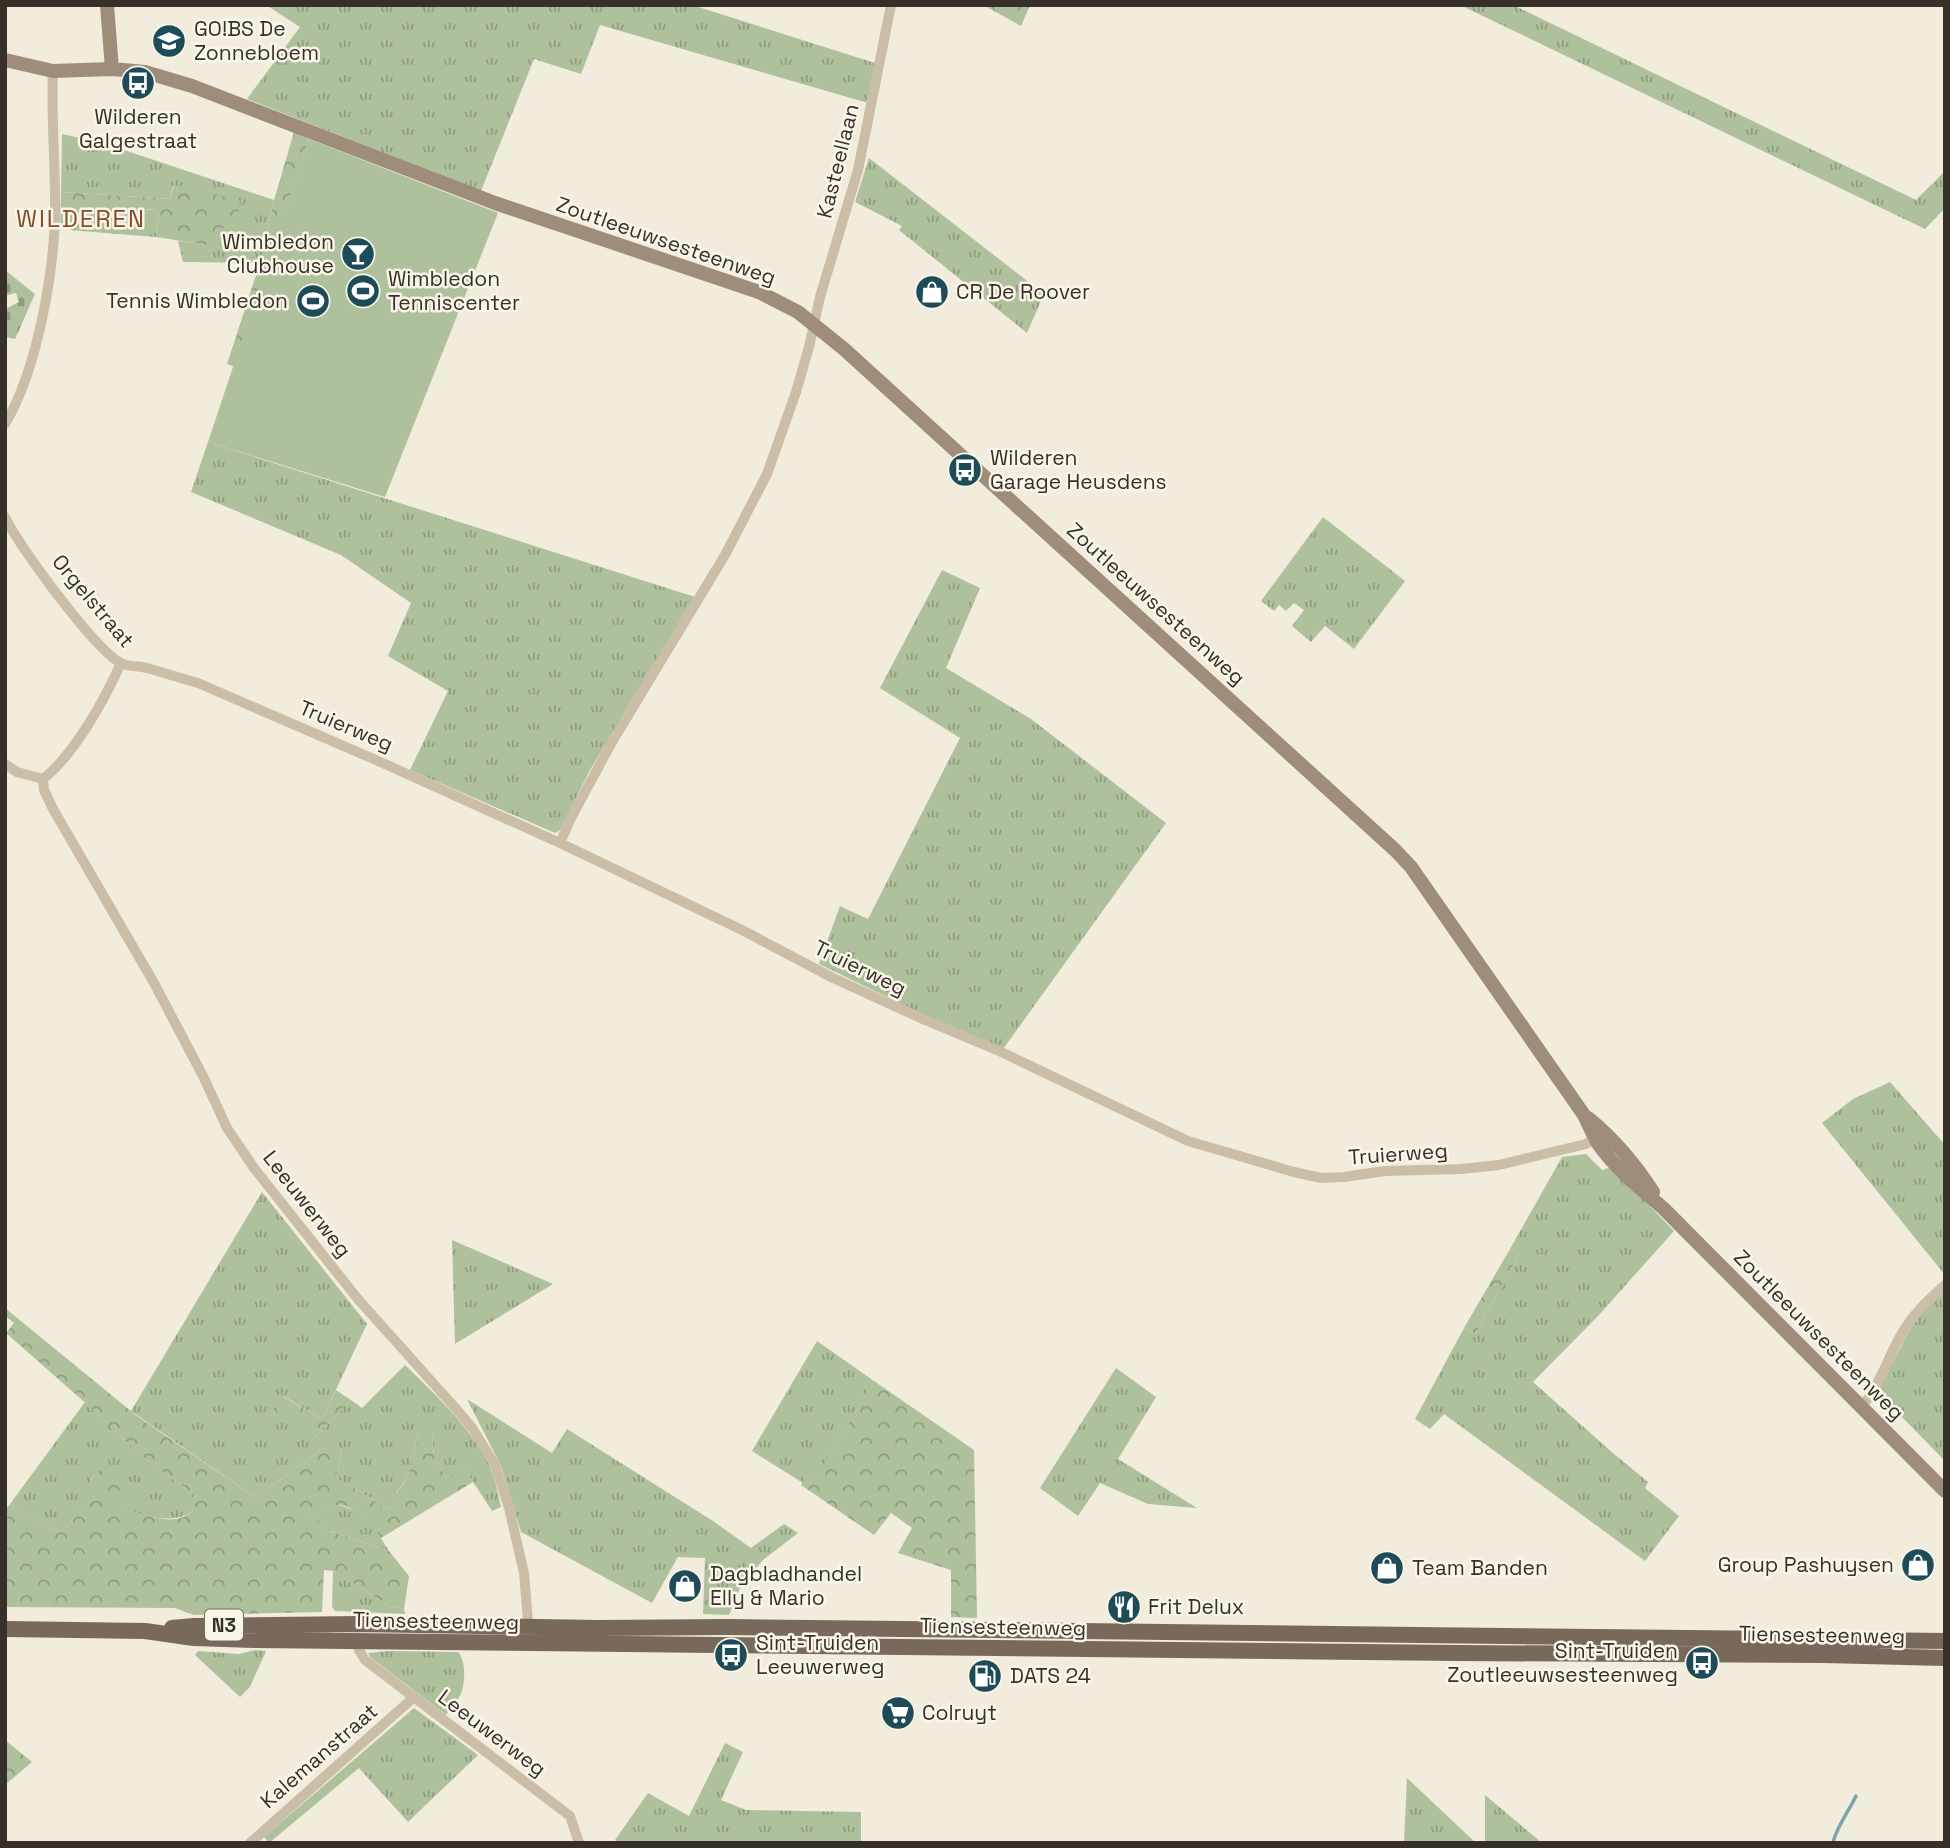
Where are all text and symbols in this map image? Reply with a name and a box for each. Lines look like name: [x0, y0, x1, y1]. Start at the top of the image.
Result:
place label: GO!BS De Zonnebloem: [194, 15, 319, 66]
school or university icon: GO!BS De Zonnebloem: [150, 22, 188, 60]
bus stop icon: Wilderen Galgestraat: [119, 64, 157, 102]
street label: Kasteellaan: [810, 101, 865, 221]
place label: Wilderen Galgestraat: [79, 103, 197, 154]
street label: Zoutleeuwsesteenweg: [553, 190, 780, 291]
district label: WILDEREN: [16, 203, 146, 234]
place label: Wimbledon Clubhouse: [222, 228, 334, 279]
bar icon: Wimbledon Clubhouse: [339, 235, 377, 273]
place label: Wimbledon Tenniscenter: [388, 265, 520, 316]
sports icon: Wimbledon Tenniscenter: [344, 272, 382, 310]
shop icon: CR De Roover: [913, 273, 951, 311]
place label: CR De Roover: [956, 278, 1090, 305]
sports icon: Tennis Wimbledon: [294, 282, 332, 320]
place label: Tennis Wimbledon: [106, 287, 288, 314]
place label: Wilderen Garage Heusdens: [990, 444, 1167, 495]
bus stop icon: Wilderen Garage Heusdens: [946, 451, 984, 489]
street label: Zoutleeuwsesteenweg: [1062, 516, 1251, 691]
street label: Orgelstraat: [46, 548, 140, 653]
street label: Truierweg: [295, 694, 397, 757]
street label: Truierweg: [810, 934, 911, 1002]
street label: Truierweg: [1347, 1137, 1449, 1170]
street label: Leeuwerweg: [257, 1145, 358, 1263]
street label: Zoutleeuwsesteenweg: [1728, 1244, 1910, 1426]
shop icon: Group Pashuysen: [1899, 1546, 1937, 1584]
shop icon: Team Banden: [1368, 1549, 1406, 1587]
place label: Group Pashuysen: [1718, 1551, 1894, 1578]
place label: Team Banden: [1412, 1554, 1548, 1581]
place label: Dagbladhandel Elly & Mario: [710, 1560, 862, 1611]
shop icon: Dagbladhandel Elly & Mario: [666, 1567, 704, 1605]
restaurant icon: Frit Delux: [1105, 1588, 1143, 1626]
place label: Frit Delux: [1148, 1593, 1244, 1620]
street label: Tiensesteenweg: [353, 1606, 519, 1635]
road number: N3: [205, 1610, 243, 1640]
street label: Tiensesteenweg: [920, 1612, 1086, 1641]
street label: Tiensesteenweg: [1739, 1620, 1905, 1649]
place label: Sint-Truiden Leeuwerweg: [756, 1629, 885, 1680]
bus stop icon: Sint-Truiden Leeuwerweg: [712, 1636, 750, 1674]
place label: Sint-Truiden Zoutleeuwsesteenweg: [1447, 1637, 1678, 1688]
bus stop icon: Sint-Truiden Zoutleeuwsesteenweg: [1683, 1644, 1721, 1682]
fuel station icon: DATS 24: [966, 1657, 1004, 1695]
place label: DATS 24: [1010, 1662, 1091, 1689]
street label: Leeuwerweg: [433, 1683, 552, 1782]
supermarket icon: Colruyt: [879, 1694, 917, 1732]
street label: Kalemanstraat: [254, 1697, 383, 1814]
place label: Colruyt: [922, 1699, 997, 1726]

